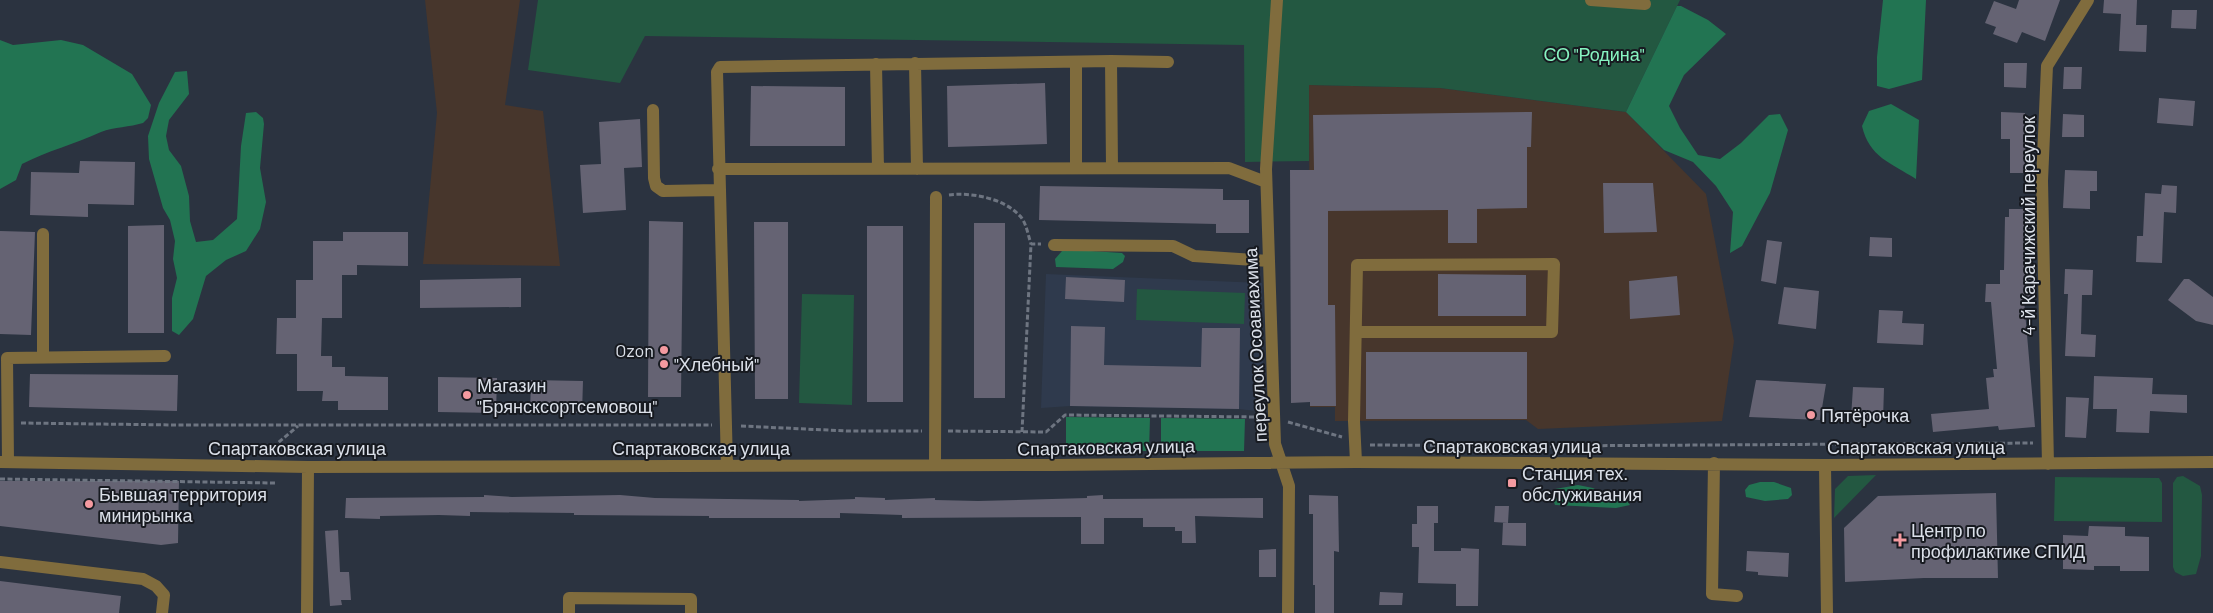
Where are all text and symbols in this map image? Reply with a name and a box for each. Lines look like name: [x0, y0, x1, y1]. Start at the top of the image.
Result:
park label: СО "Родина": [1543, 43, 1645, 65]
street label: 4-й Карачижский переулок: [2017, 116, 2039, 336]
street label: переулок Осоавиахима: [1239, 246, 1271, 443]
place label: Ozon: [615, 339, 654, 361]
marker: Ozon: [658, 344, 670, 356]
place label: "Хлебный": [674, 353, 759, 375]
marker: "Хлебный": [658, 358, 670, 370]
place label: Магазин "Брянсксортсемовощ": [477, 374, 658, 417]
marker: Магазин "Брянсксортсемовощ": [461, 389, 473, 401]
place label: Пятёрочка: [1821, 404, 1910, 426]
marker: Пятёрочка: [1805, 409, 1817, 421]
street label: Спартаковская улица: [1017, 434, 1196, 460]
street label: Спартаковская улица: [1423, 435, 1602, 457]
street label: Спартаковская улица: [1827, 436, 2006, 458]
street label: Спартаковская улица: [208, 437, 387, 459]
street label: Спартаковская улица: [612, 437, 791, 459]
place label: Станция тех. обслуживания: [1522, 462, 1642, 505]
marker: Станция тех. обслуживания: [1506, 477, 1518, 489]
place label: Бывшая территория минирынка: [99, 483, 267, 526]
marker: Бывшая территория минирынка: [83, 498, 95, 510]
place label: Центр по профилактике СПИД: [1911, 519, 2085, 562]
marker: Центр по профилактике СПИД: [1893, 533, 1907, 547]

